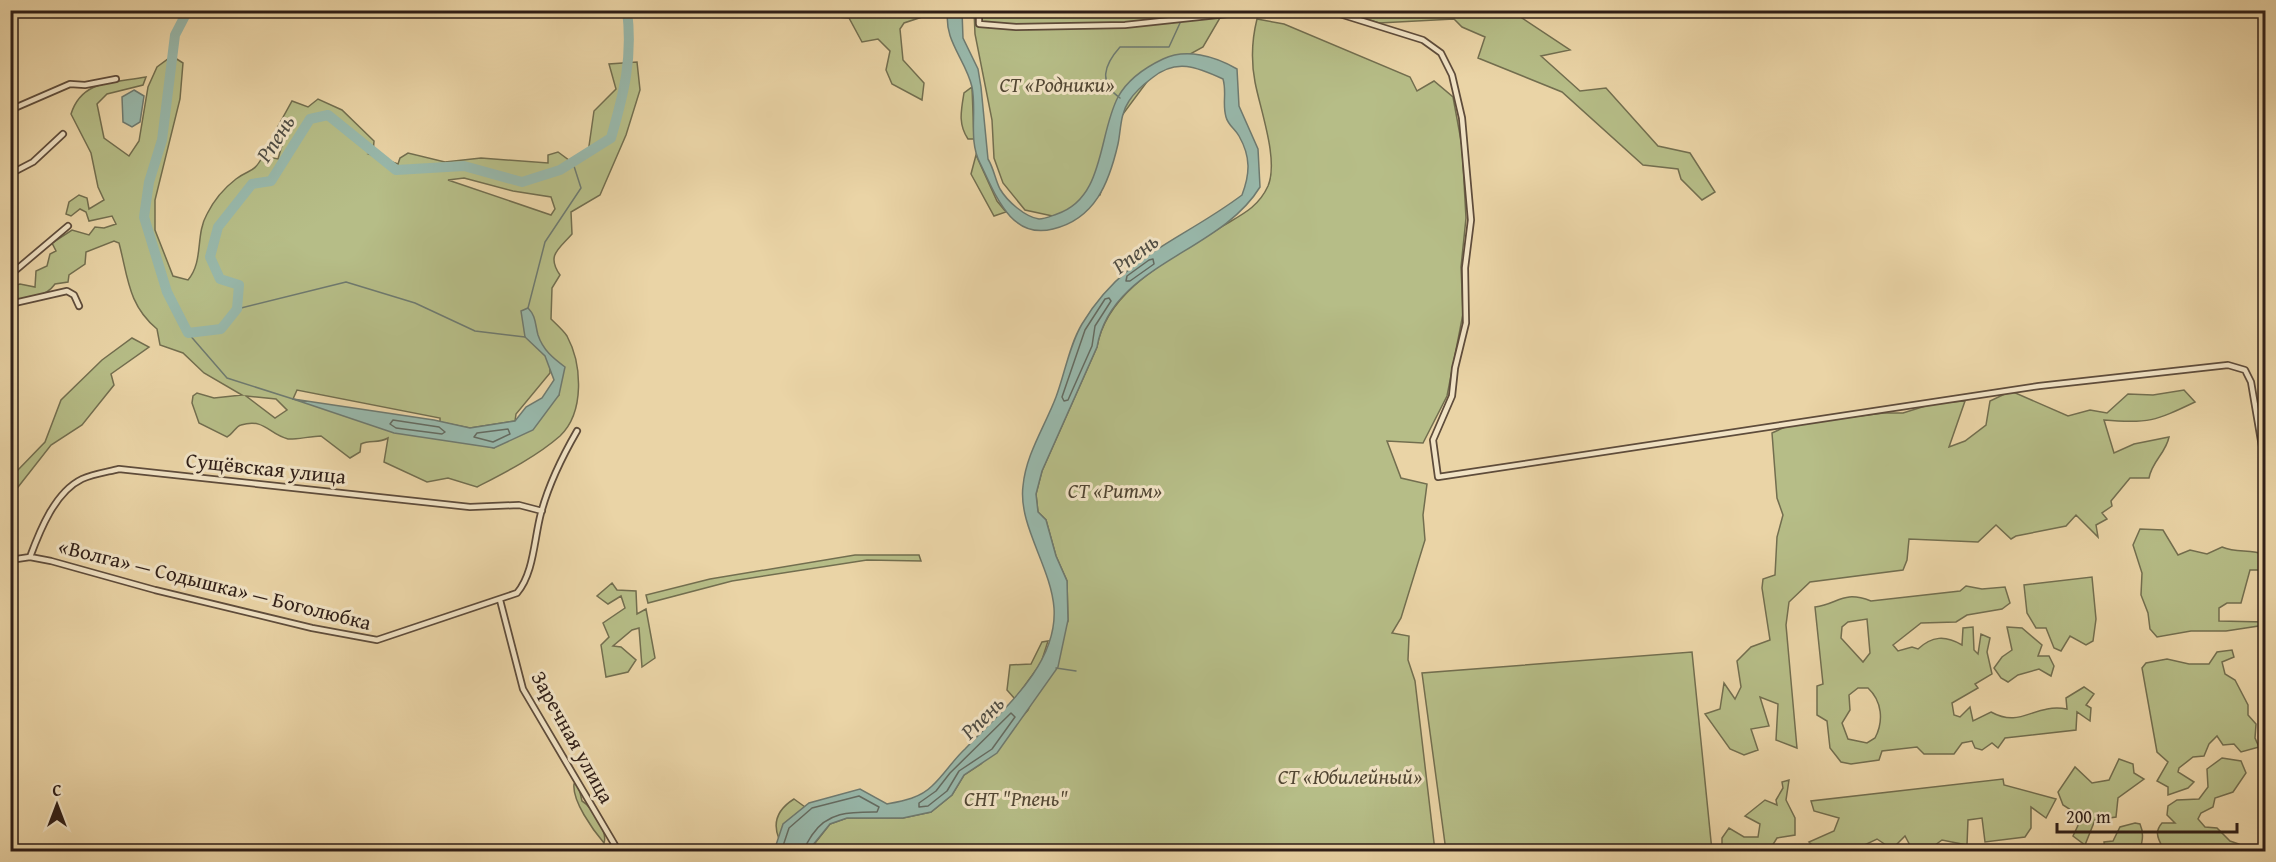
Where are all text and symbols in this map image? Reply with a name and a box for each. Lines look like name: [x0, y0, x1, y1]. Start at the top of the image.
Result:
park label: СТ «Родники»: [999, 69, 1115, 100]
water label: Рпень: [247, 108, 302, 169]
water label: Рпень: [1104, 225, 1165, 282]
street label: Сущёвская улица: [184, 444, 348, 492]
park label: СТ «Ритм»: [1068, 475, 1162, 506]
street label: «Волга» — Содышка» — Боголюбка: [55, 530, 375, 638]
street label: Заречная улица: [524, 665, 622, 809]
water label: Рпень: [952, 688, 1011, 747]
park label: СТ «Юбилейный»: [1278, 761, 1422, 792]
north arrow: [27, 775, 87, 835]
text: С: [52, 778, 62, 802]
park label: СНТ "Рпень": [964, 783, 1068, 814]
scale bar: [2057, 796, 2237, 834]
text: 200 m: [2066, 803, 2111, 830]

